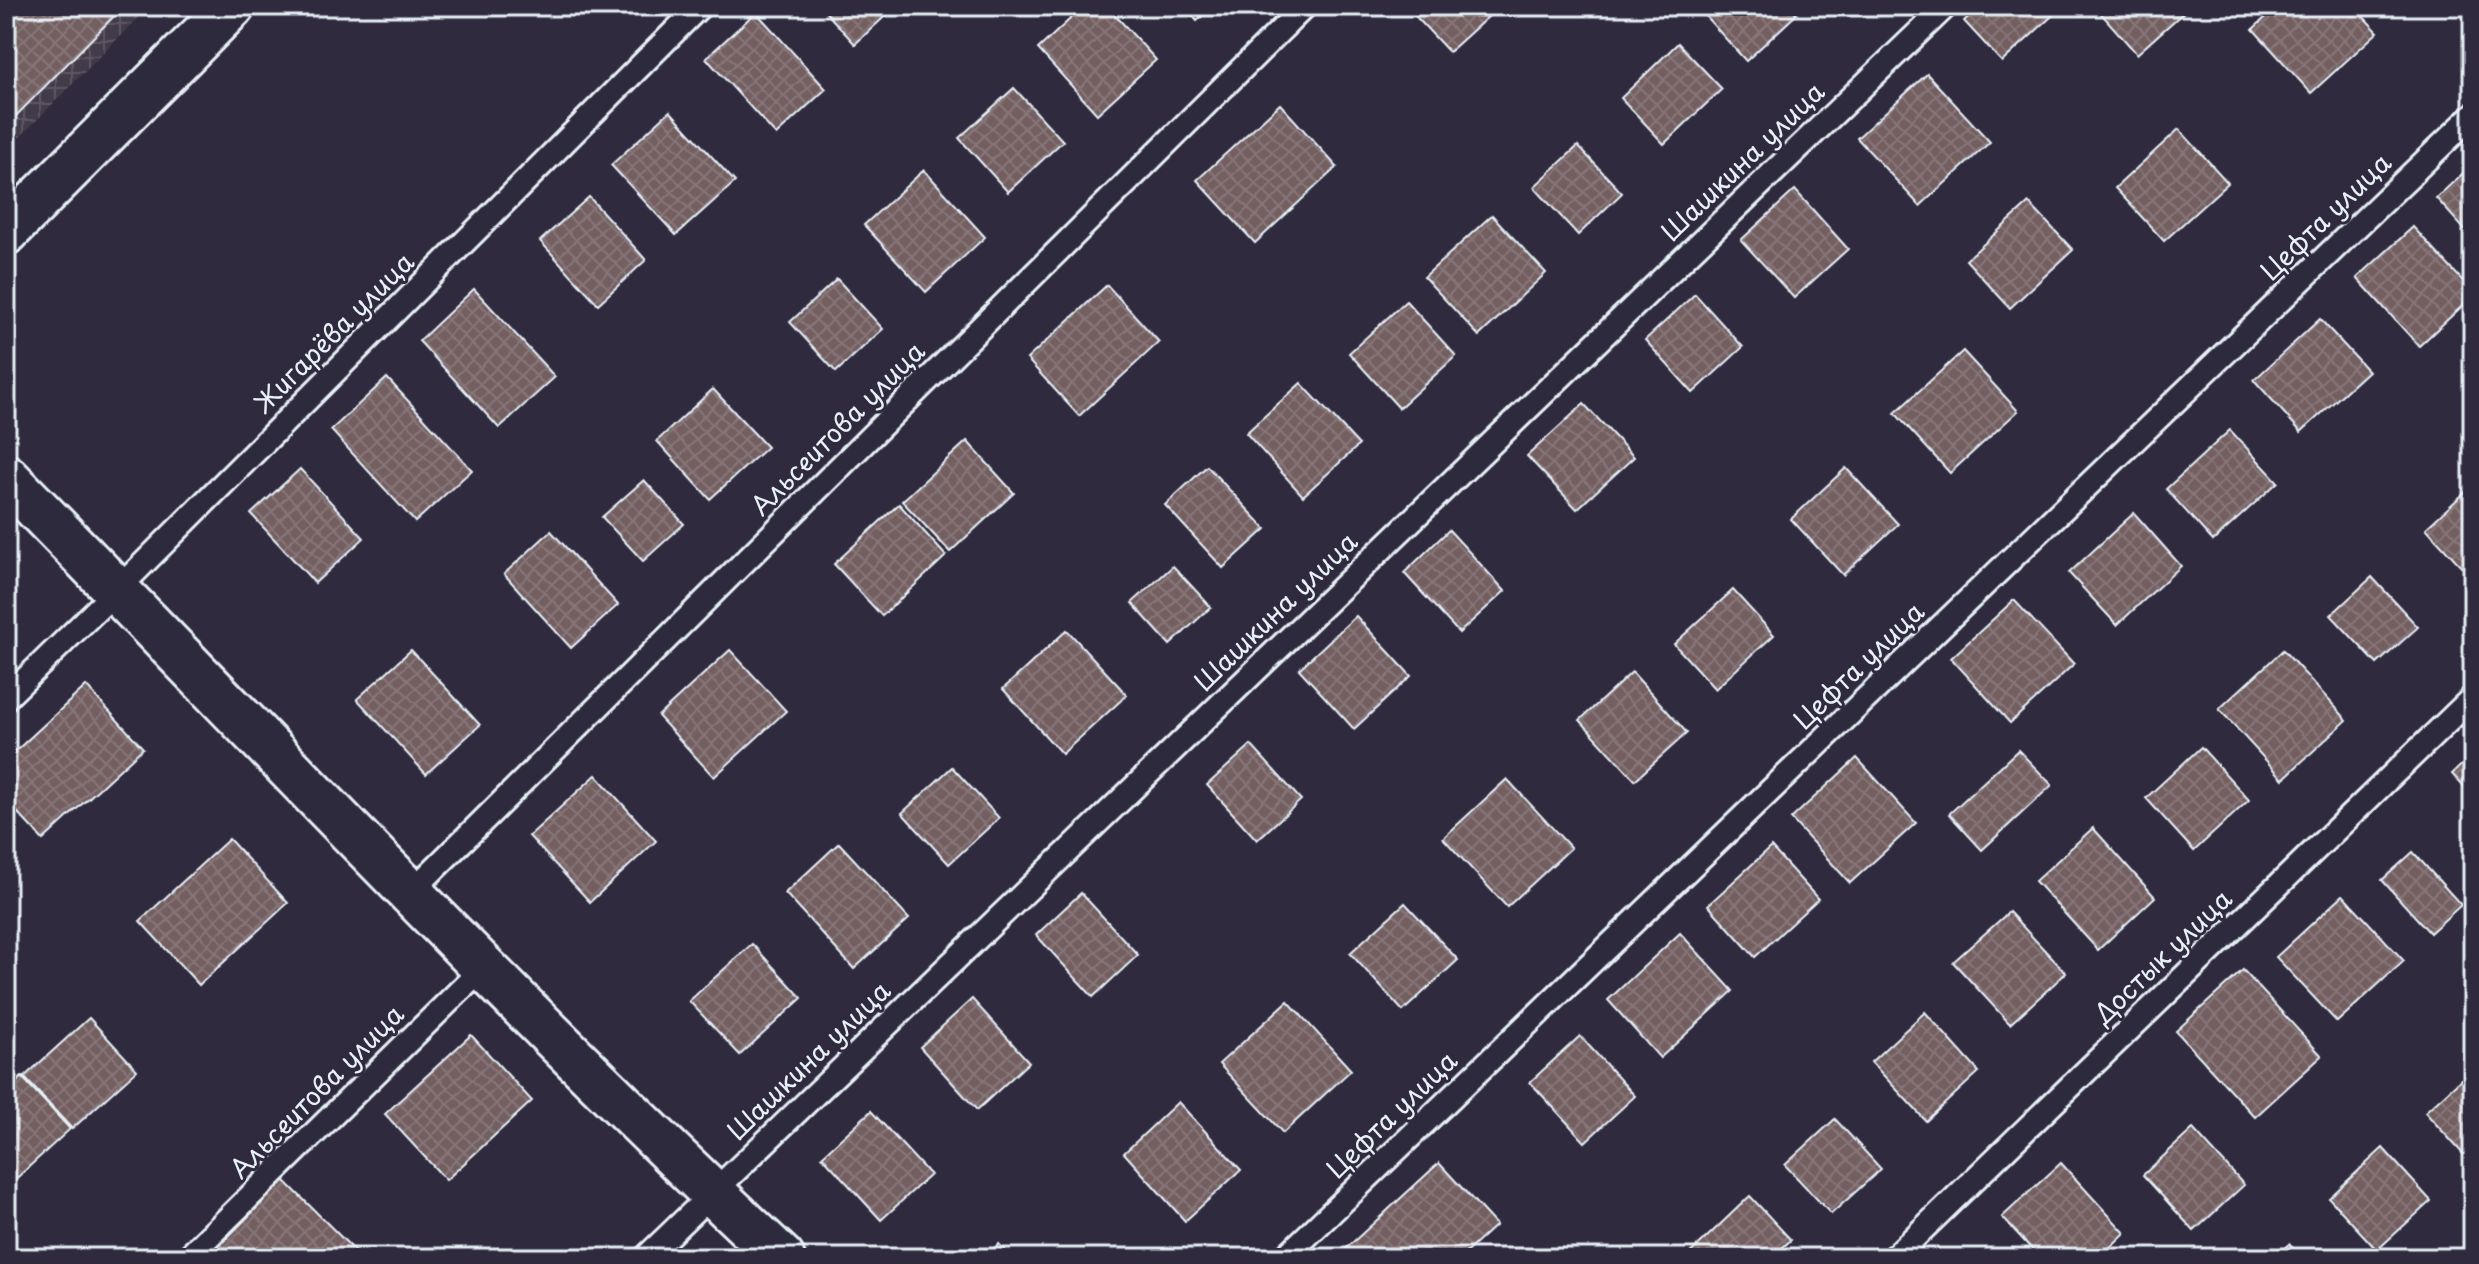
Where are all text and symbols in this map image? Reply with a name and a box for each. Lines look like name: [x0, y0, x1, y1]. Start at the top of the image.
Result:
street label: Шашкина улица: [1651, 72, 1833, 249]
street label: Цефта улица: [2251, 143, 2400, 289]
street label: Жигарёва улица: [244, 242, 423, 421]
street label: Альсеитова улица: [741, 332, 933, 524]
street label: Шашкина улица: [1184, 522, 1366, 699]
street label: Цефта улица: [1784, 592, 1933, 738]
street label: Достык улица: [2083, 879, 2240, 1033]
street label: Шашкина улица: [717, 971, 899, 1148]
street label: Альсеитова улица: [220, 995, 412, 1187]
street label: Цефта улица: [1317, 1041, 1466, 1187]

